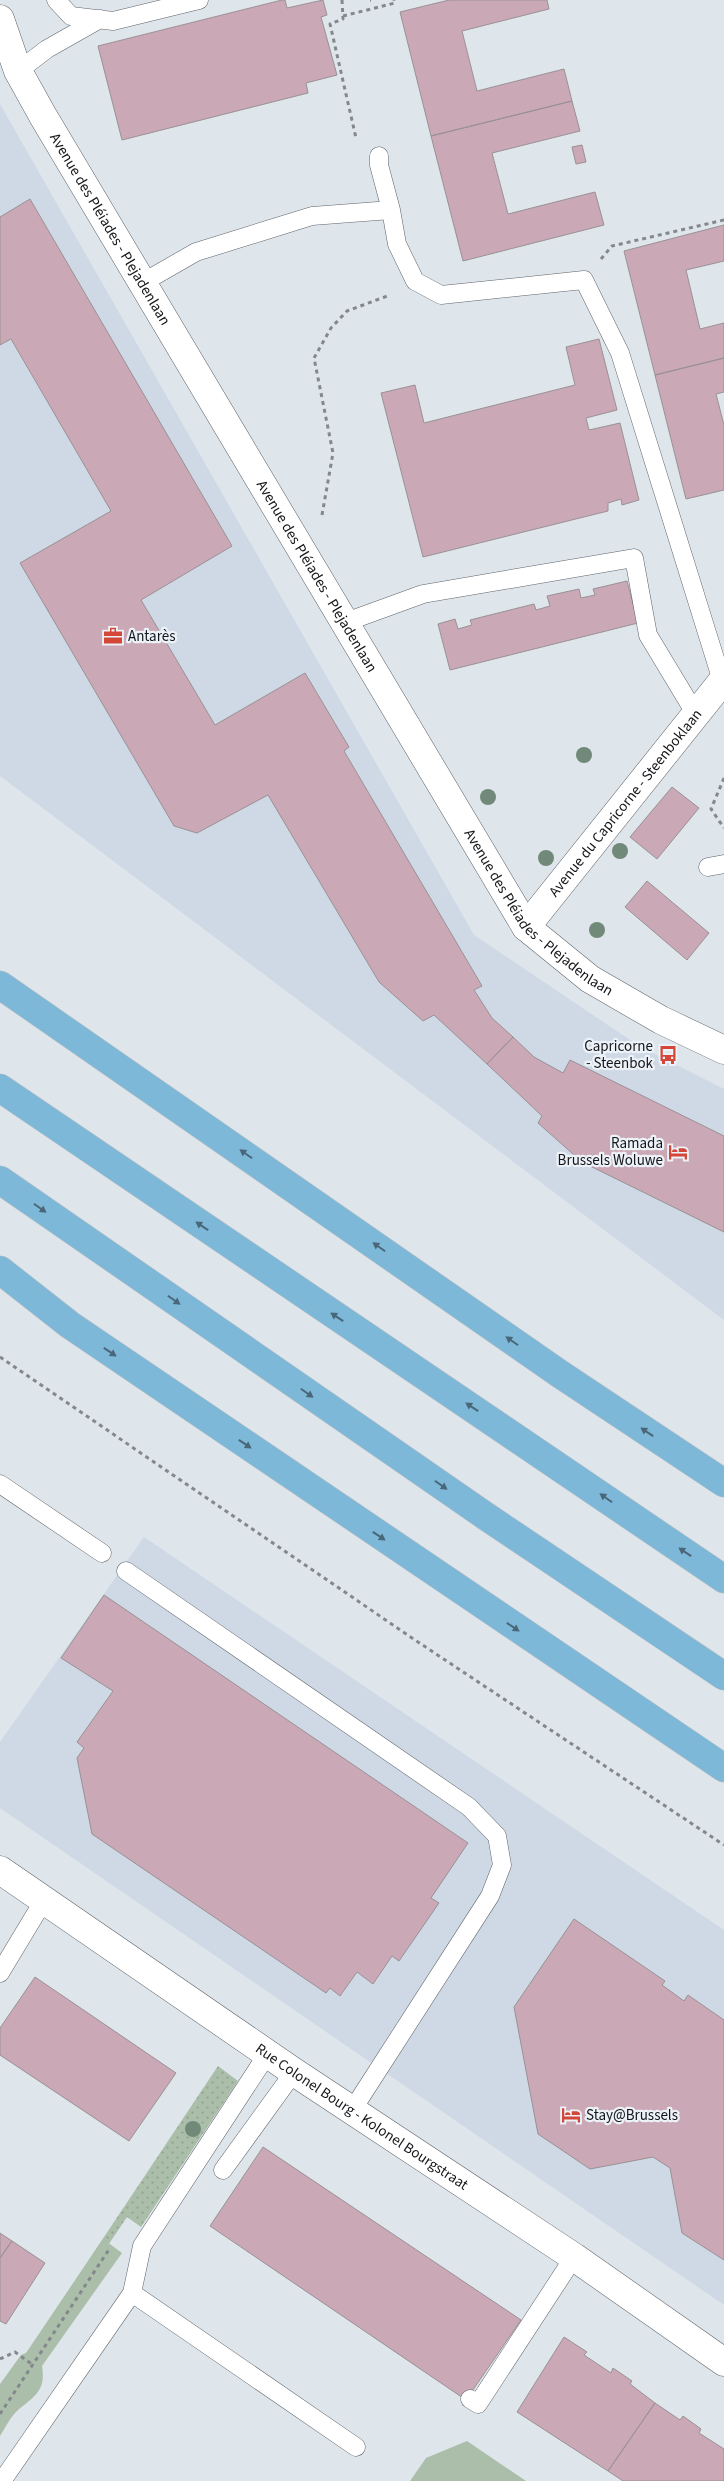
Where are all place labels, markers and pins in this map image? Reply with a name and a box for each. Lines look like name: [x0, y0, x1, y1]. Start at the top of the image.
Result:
office icon: Antarès: [102, 625, 124, 647]
place label: Antarès: [128, 626, 175, 647]
place label: Capricorne - Steenbok: [584, 1036, 654, 1074]
bus stop icon: Capricorne - Steenbok: [657, 1044, 679, 1066]
place label: Ramada Brussels Woluwe: [558, 1133, 663, 1171]
hotel icon: Ramada Brussels Woluwe: [667, 1141, 689, 1163]
hotel icon: Stay@Brussels: [560, 2104, 582, 2126]
place label: Stay@Brussels: [586, 2105, 678, 2126]

